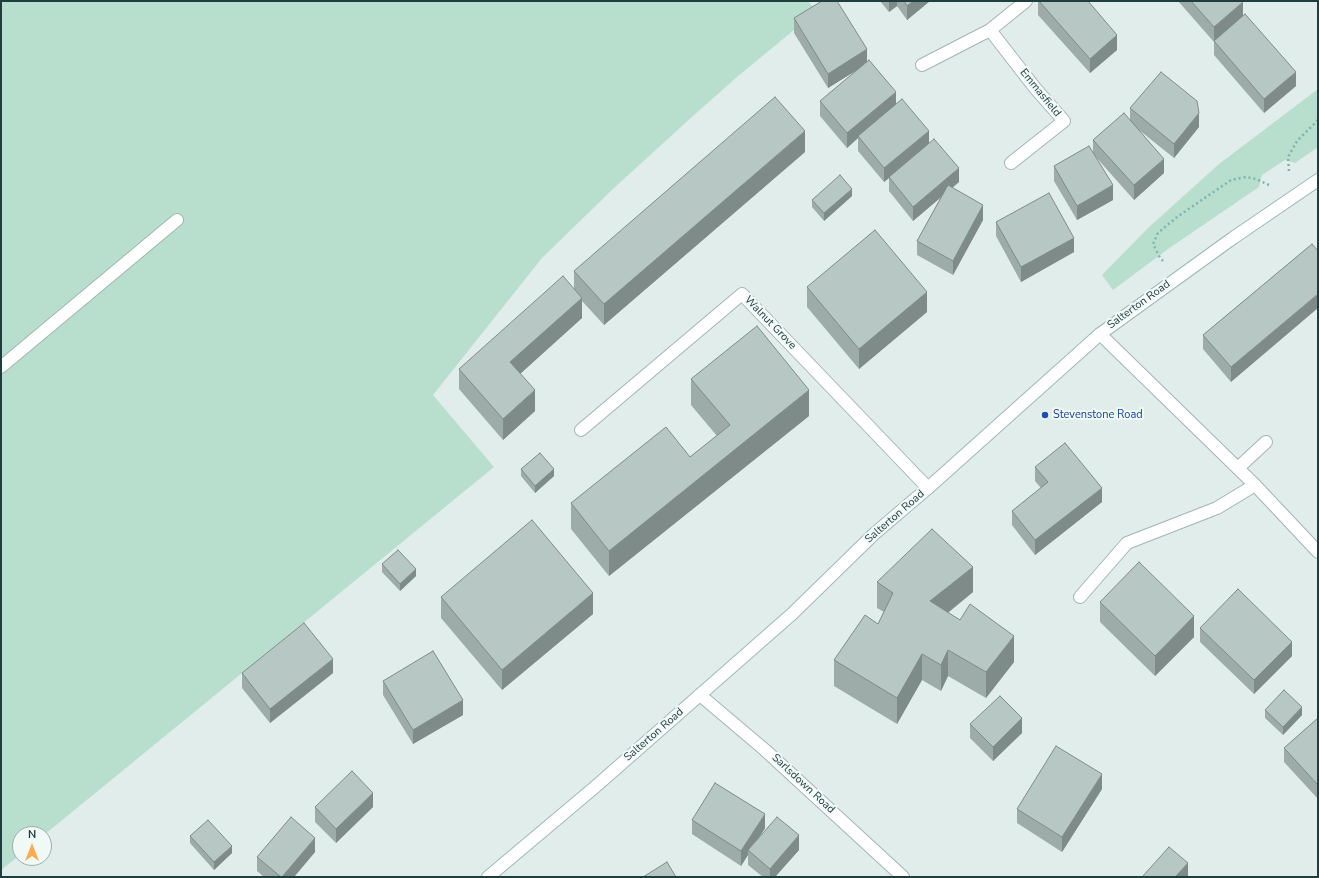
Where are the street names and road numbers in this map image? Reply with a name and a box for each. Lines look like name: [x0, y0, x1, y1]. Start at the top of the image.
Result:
street label: Emmasfield: [1017, 66, 1063, 120]
street label: Salterton Road: [1105, 278, 1173, 332]
street label: Walnut Grove: [741, 294, 799, 352]
street label: Salterton Road: [863, 488, 927, 546]
street label: Salterton Road: [622, 706, 686, 764]
street label: Sarlsdown Road: [769, 751, 837, 817]

